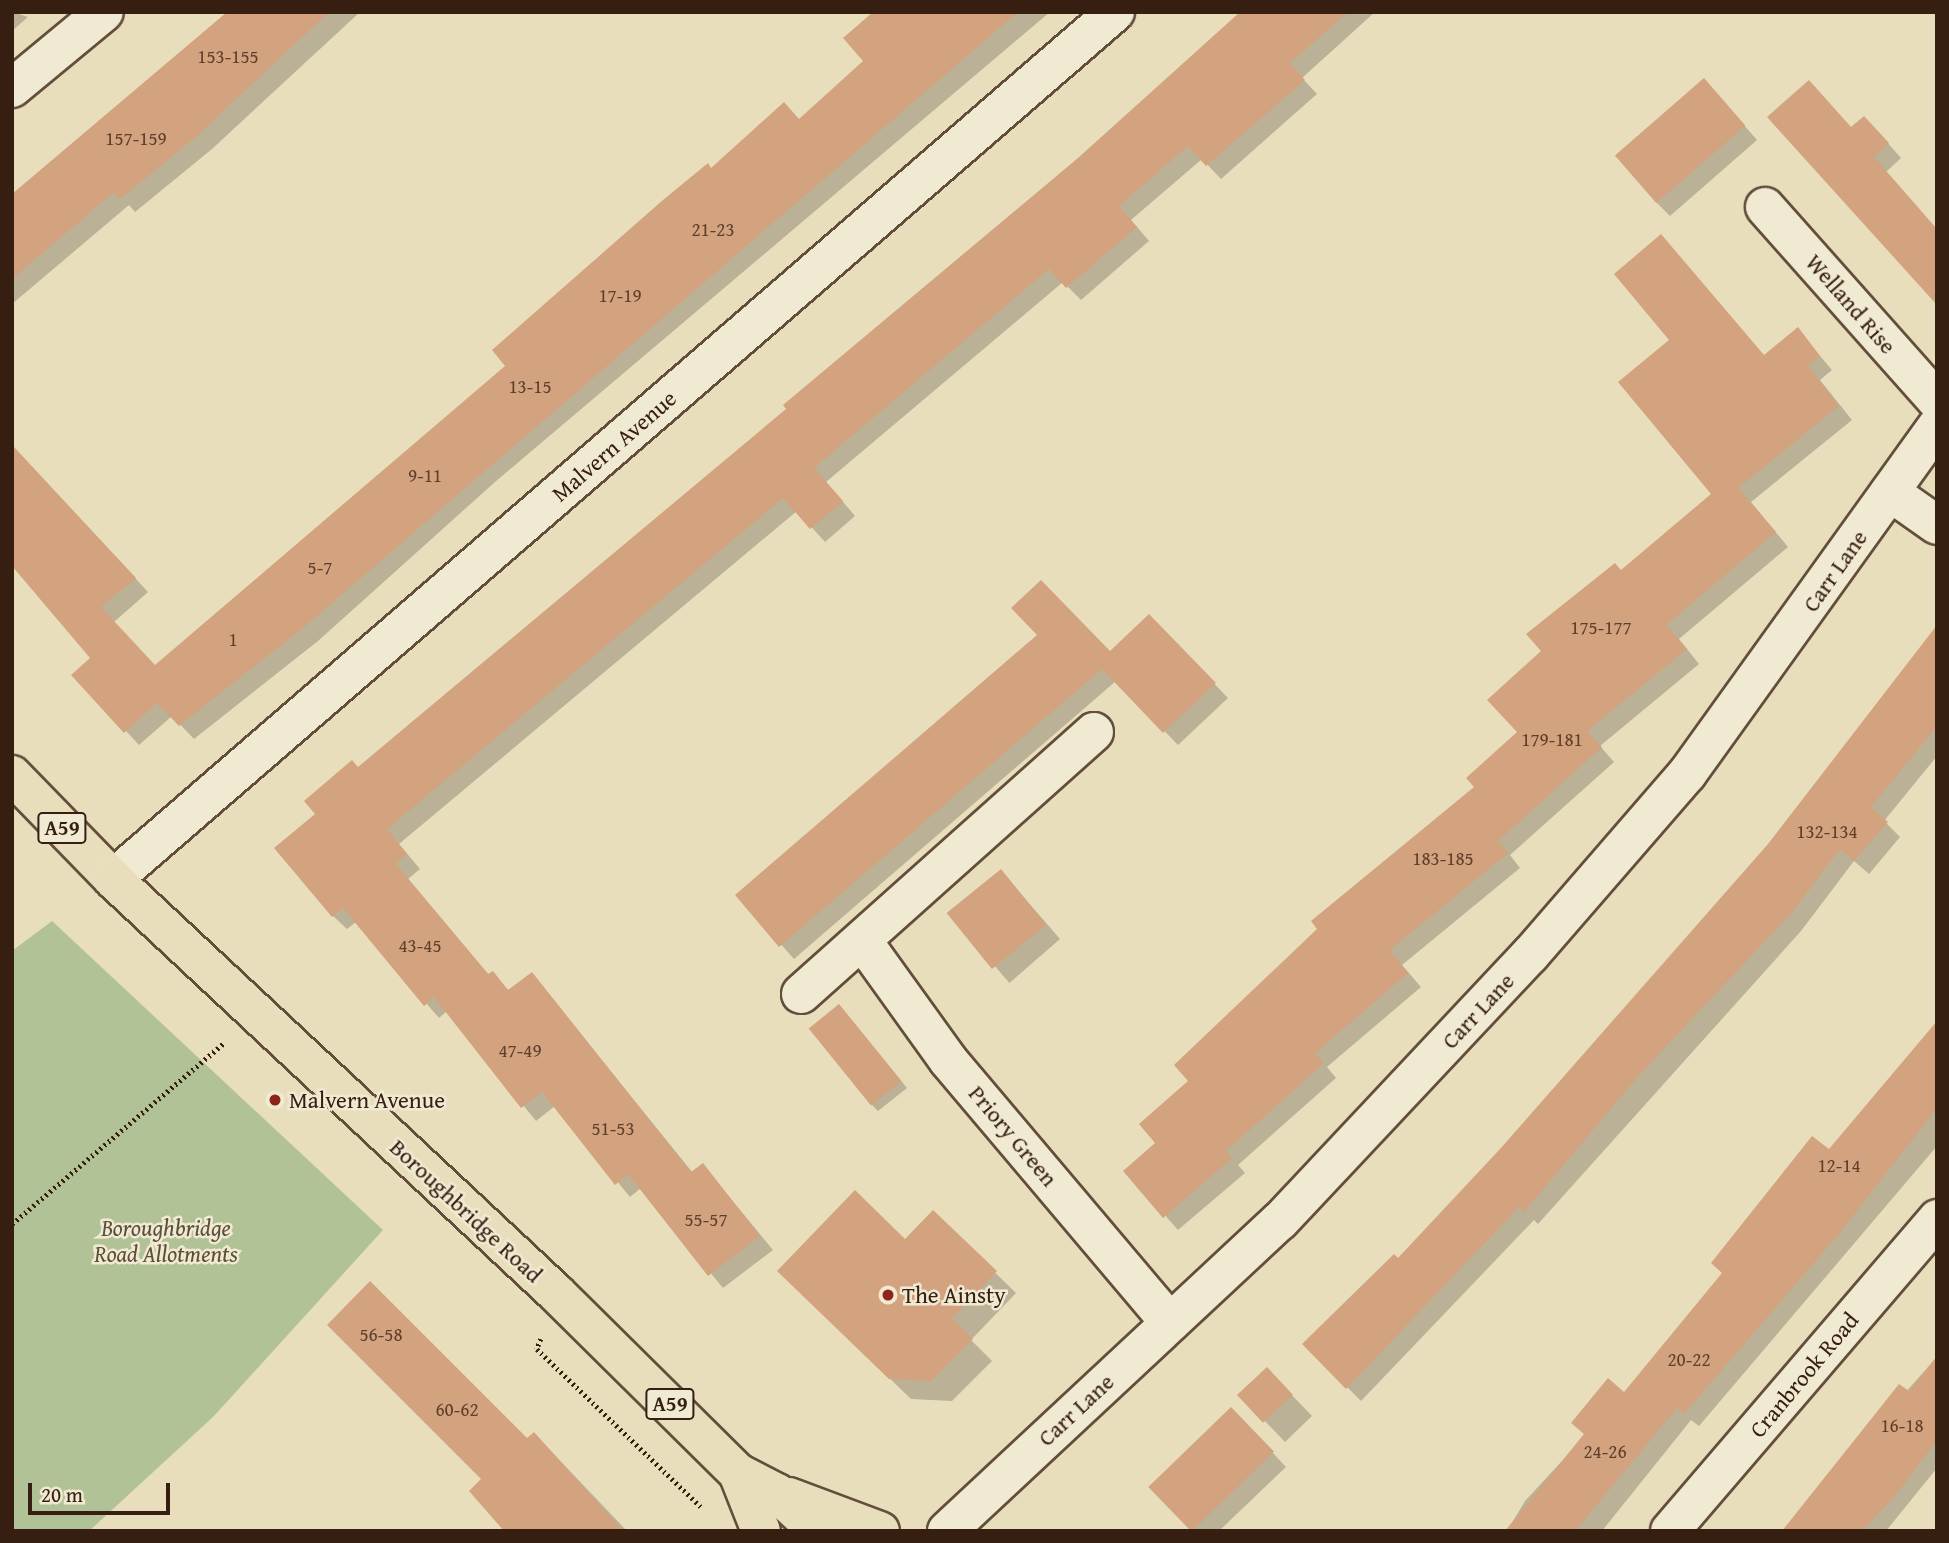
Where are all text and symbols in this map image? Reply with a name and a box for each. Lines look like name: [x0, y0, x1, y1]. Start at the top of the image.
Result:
house number: 153-155: [197, 46, 259, 68]
house number: 157-159: [105, 128, 167, 150]
house number: 21-23: [691, 219, 735, 241]
street label: Welland Rise: [1800, 248, 1902, 360]
house number: 17-19: [598, 285, 642, 307]
house number: 13-15: [508, 376, 552, 398]
street label: Malvern Avenue: [546, 384, 682, 508]
house number: 9-11: [408, 465, 442, 487]
street label: Carr Lane: [1797, 525, 1873, 617]
house number: 5-7: [308, 557, 332, 579]
house number: 175-177: [1570, 617, 1632, 639]
house number: 1: [228, 629, 238, 651]
house number: 179-181: [1521, 729, 1583, 751]
road number: A59: [36, 810, 88, 846]
house number: 132-134: [1796, 821, 1858, 843]
house number: 183-185: [1412, 848, 1474, 870]
house number: 43-45: [398, 935, 442, 957]
street label: Carr Lane: [1436, 968, 1520, 1054]
house number: 47-49: [498, 1040, 542, 1062]
street label: Priory Green: [963, 1080, 1063, 1192]
place label: Malvern Avenue: [289, 1086, 445, 1114]
marker: Malvern Avenue: [267, 1092, 283, 1108]
house number: 51-53: [591, 1118, 635, 1140]
street label: Boroughbridge Road: [384, 1133, 548, 1289]
house number: 12-14: [1817, 1155, 1861, 1177]
house number: 55-57: [684, 1209, 728, 1231]
park label: Boroughbridge Road Allotments: [94, 1214, 238, 1268]
place label: The Ainsty: [902, 1281, 1006, 1309]
marker: The Ainsty: [880, 1287, 896, 1303]
street label: Cranbrook Road: [1744, 1307, 1864, 1443]
house number: 56-58: [359, 1324, 403, 1346]
house number: 20-22: [1667, 1349, 1711, 1371]
street label: Carr Lane: [1033, 1368, 1119, 1452]
road number: A59: [644, 1386, 696, 1422]
house number: 60-62: [435, 1399, 479, 1421]
house number: 16-18: [1880, 1415, 1924, 1437]
house number: 24-26: [1583, 1441, 1627, 1463]
scale bar: [32, 1470, 173, 1514]
text: 20 m: [41, 1479, 83, 1510]

